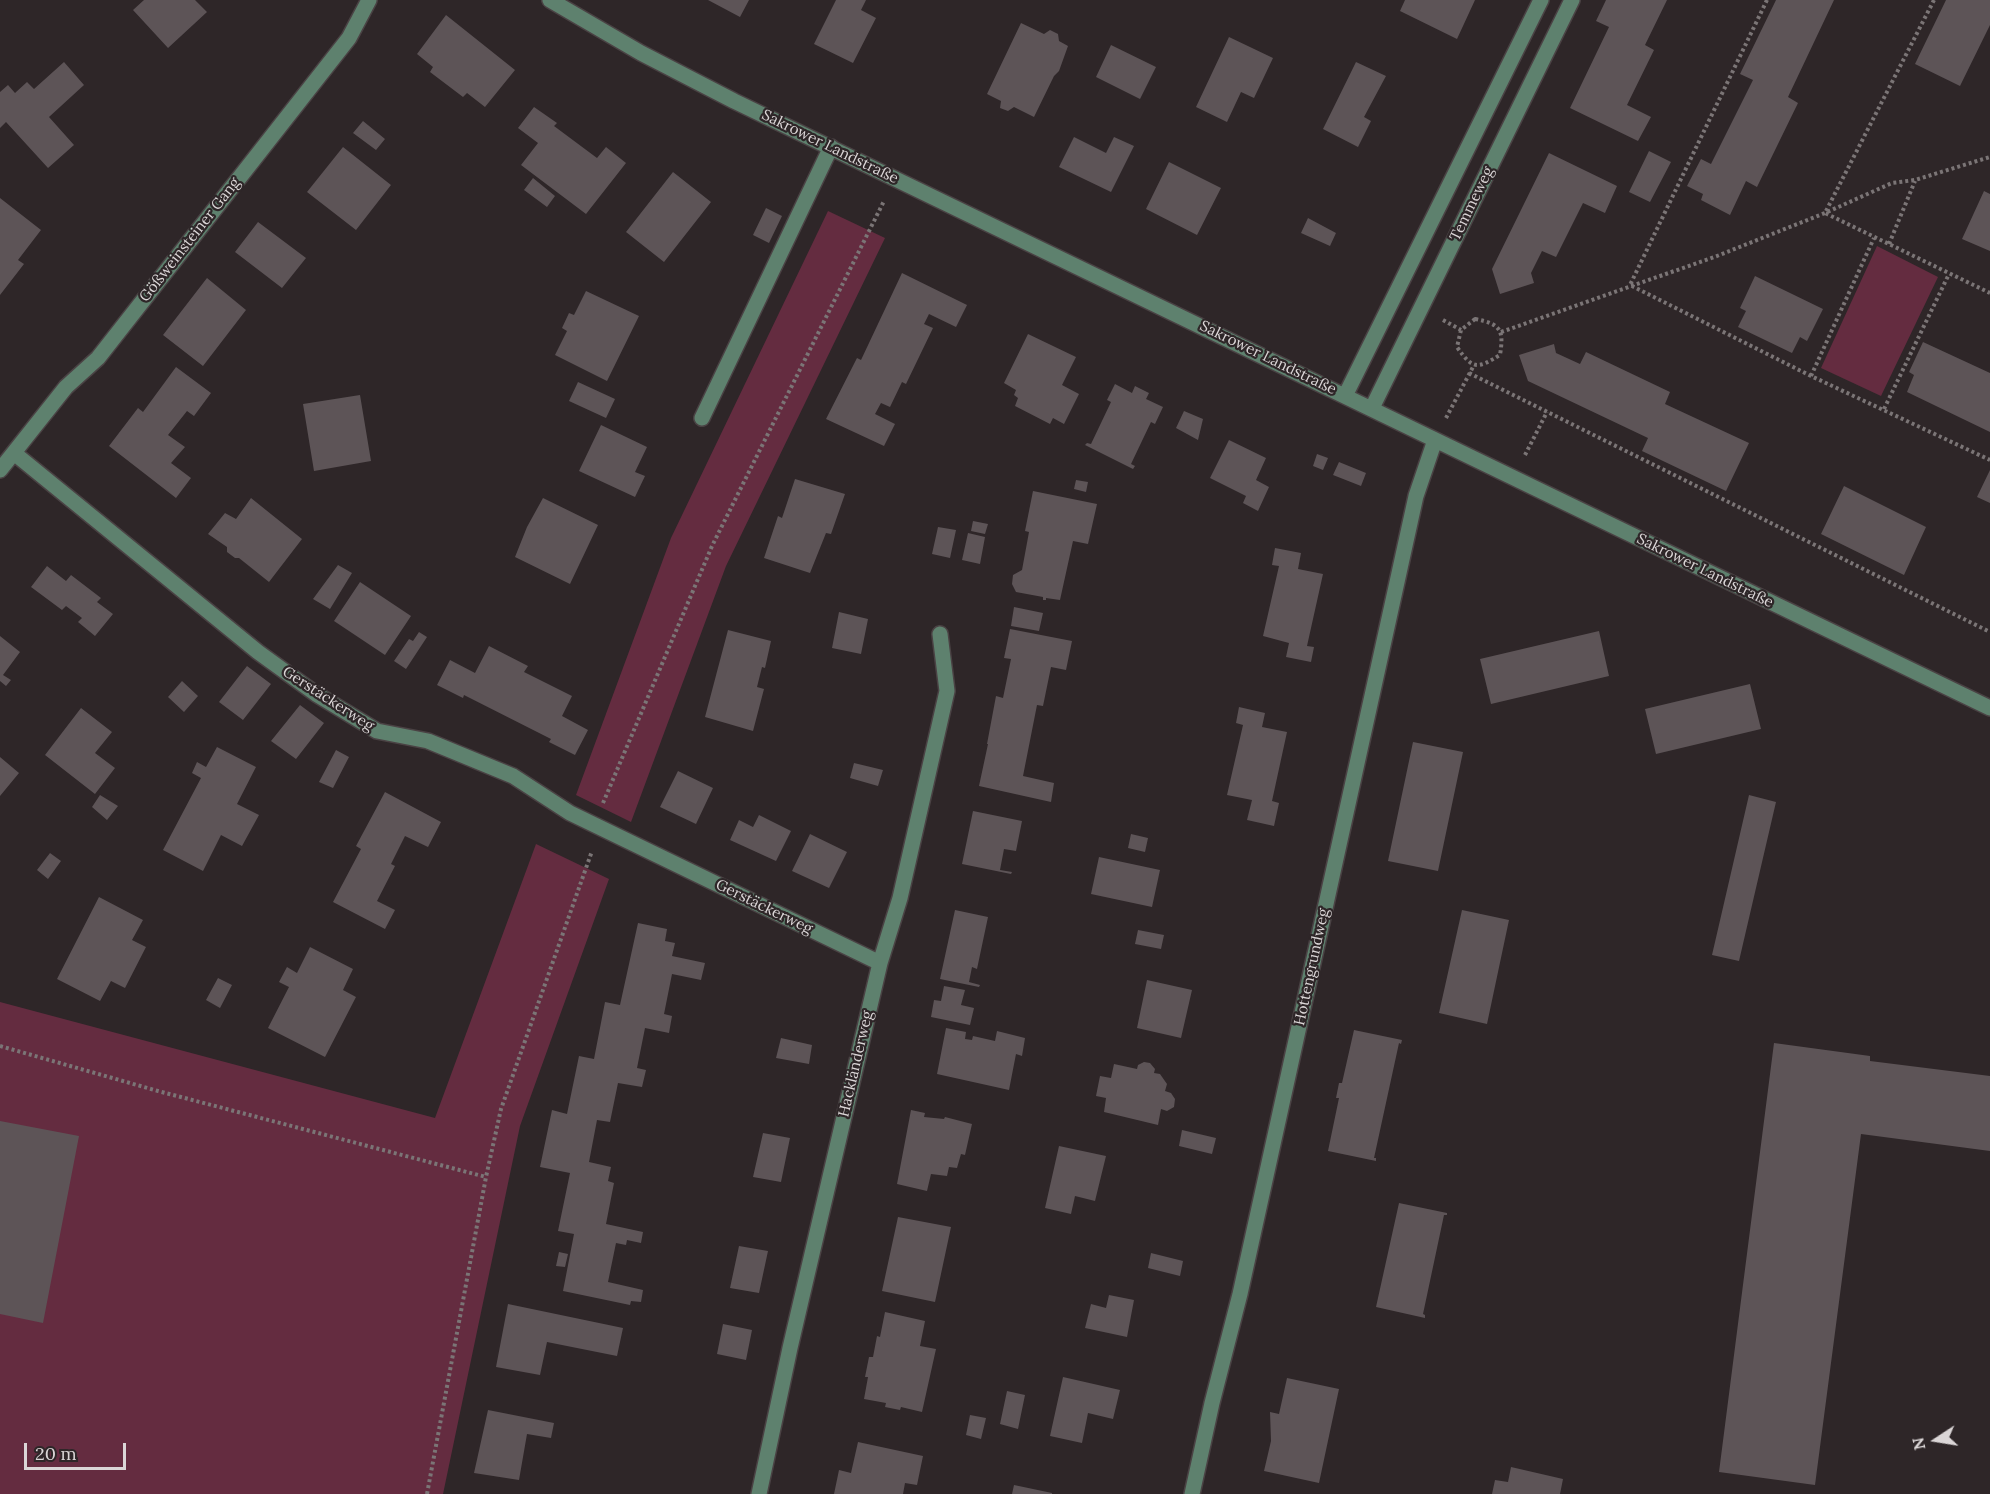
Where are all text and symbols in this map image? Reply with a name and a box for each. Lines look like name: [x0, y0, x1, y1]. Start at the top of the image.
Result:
street label: Sakrower Landstraße: [759, 106, 901, 188]
street label: Temmeweg: [1446, 164, 1498, 244]
street label: Gößweinsteiner Gang: [136, 174, 244, 306]
street label: Sakrower Landstraße: [1197, 317, 1339, 399]
street label: Sakrower Landstraße: [1634, 530, 1776, 612]
street label: Gerstäckerweg: [279, 663, 377, 735]
street label: Gerstäckerweg: [713, 876, 815, 938]
street label: Hottengrundweg: [1291, 907, 1333, 1027]
street label: Hackländerweg: [835, 1009, 877, 1119]
north arrow: [1906, 1410, 1966, 1470]
scale bar: [27, 1431, 129, 1469]
text: N: [1907, 1436, 1929, 1452]
text: 20 m: [35, 1442, 77, 1465]

